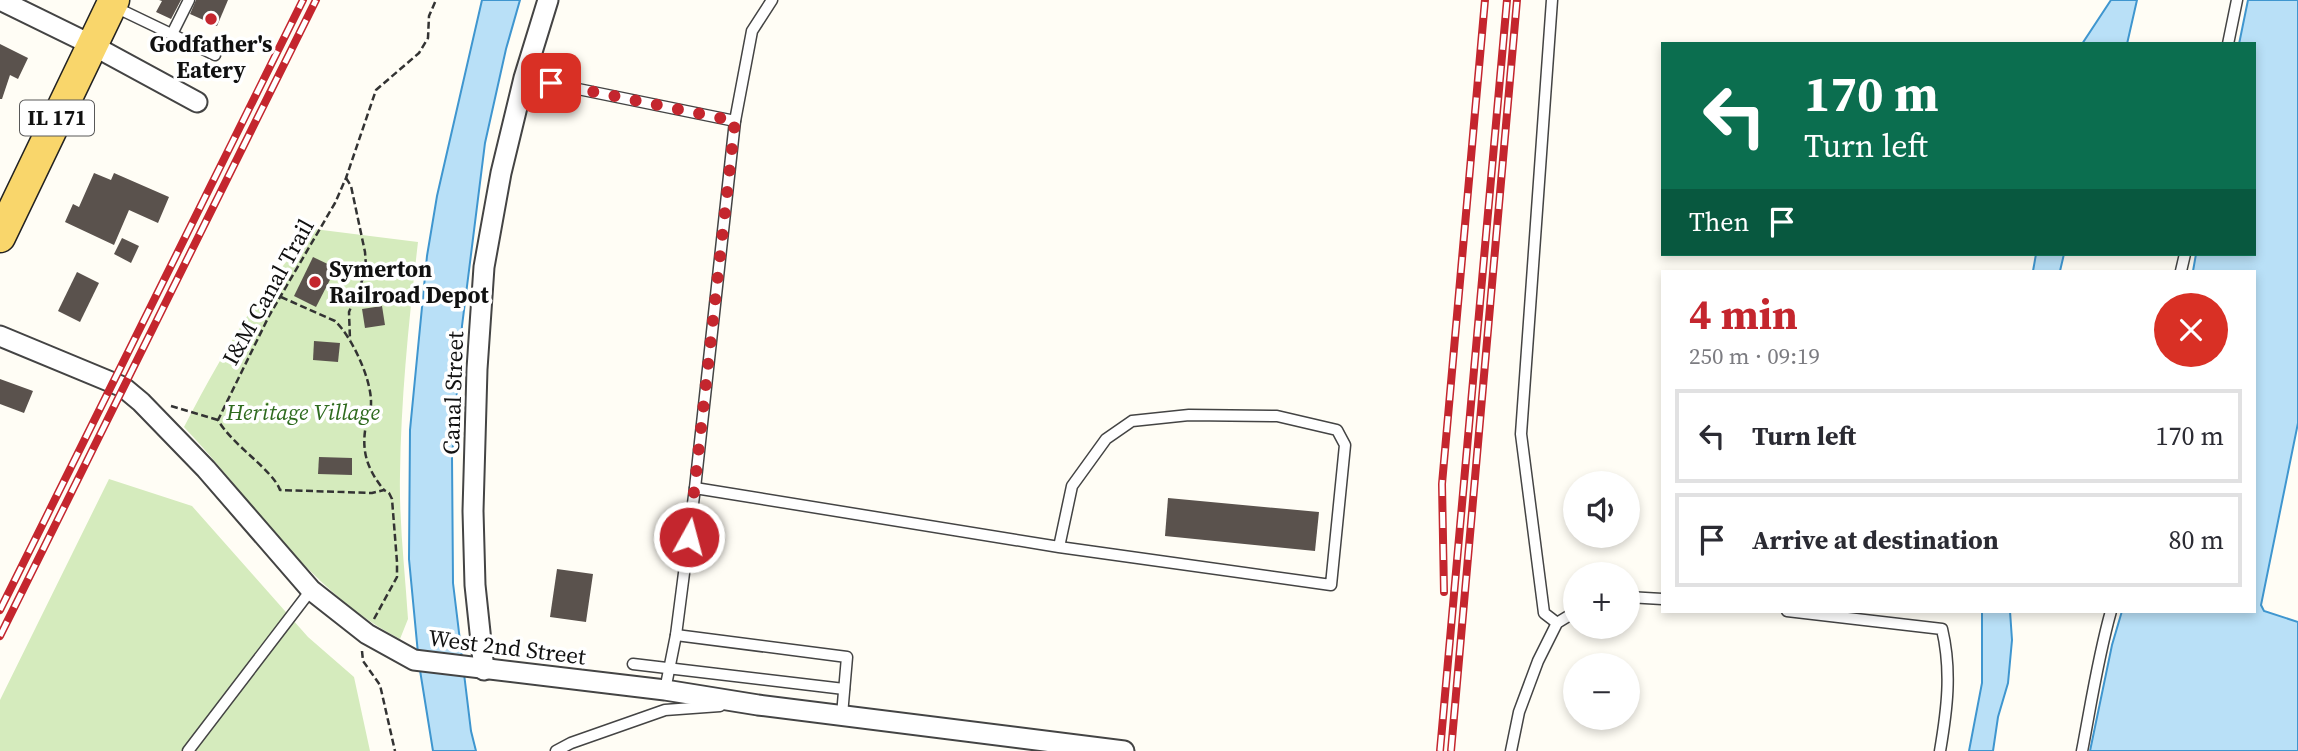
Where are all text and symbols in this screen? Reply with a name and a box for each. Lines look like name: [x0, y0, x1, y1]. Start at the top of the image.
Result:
marker: Godfather's Eatery: [203, 11, 219, 27]
place label: Godfather's Eatery: [150, 28, 272, 86]
pin: [521, 53, 581, 113]
text: 170 m: [1804, 60, 1939, 127]
icon: arrive: [532, 64, 570, 102]
icon: left: [1689, 70, 1780, 161]
road number: IL 171: [20, 100, 94, 136]
text: Turn left: [1804, 124, 1928, 168]
icon: arrive: [1763, 203, 1801, 241]
text: Then: [1689, 204, 1749, 240]
street label: I&M Canal Trail: [215, 213, 322, 371]
place label: Symerton Railroad Depot: [329, 253, 489, 311]
marker: Symerton Railroad Depot: [307, 274, 323, 290]
text: 4 min: [1689, 285, 1798, 343]
button: close: [2154, 293, 2228, 367]
street label: Canal Street: [435, 330, 471, 455]
text: 250 m · 09:19: [1689, 340, 1820, 372]
park label: Heritage Village: [225, 396, 380, 428]
icon: left: [1693, 417, 1731, 455]
text: Turn left: [1752, 418, 1856, 454]
text: 170 m: [2156, 418, 2224, 454]
map controls: [1563, 471, 1640, 730]
button: sound: [1563, 471, 1640, 548]
position arrow: [652, 500, 726, 574]
icon: arrive: [1693, 521, 1731, 559]
text: Arrive at destination: [1752, 522, 1999, 558]
text: 80 m: [2169, 522, 2224, 558]
button: +: [1563, 562, 1640, 639]
street label: West 2nd Street: [426, 621, 588, 673]
button: −: [1563, 653, 1640, 730]

